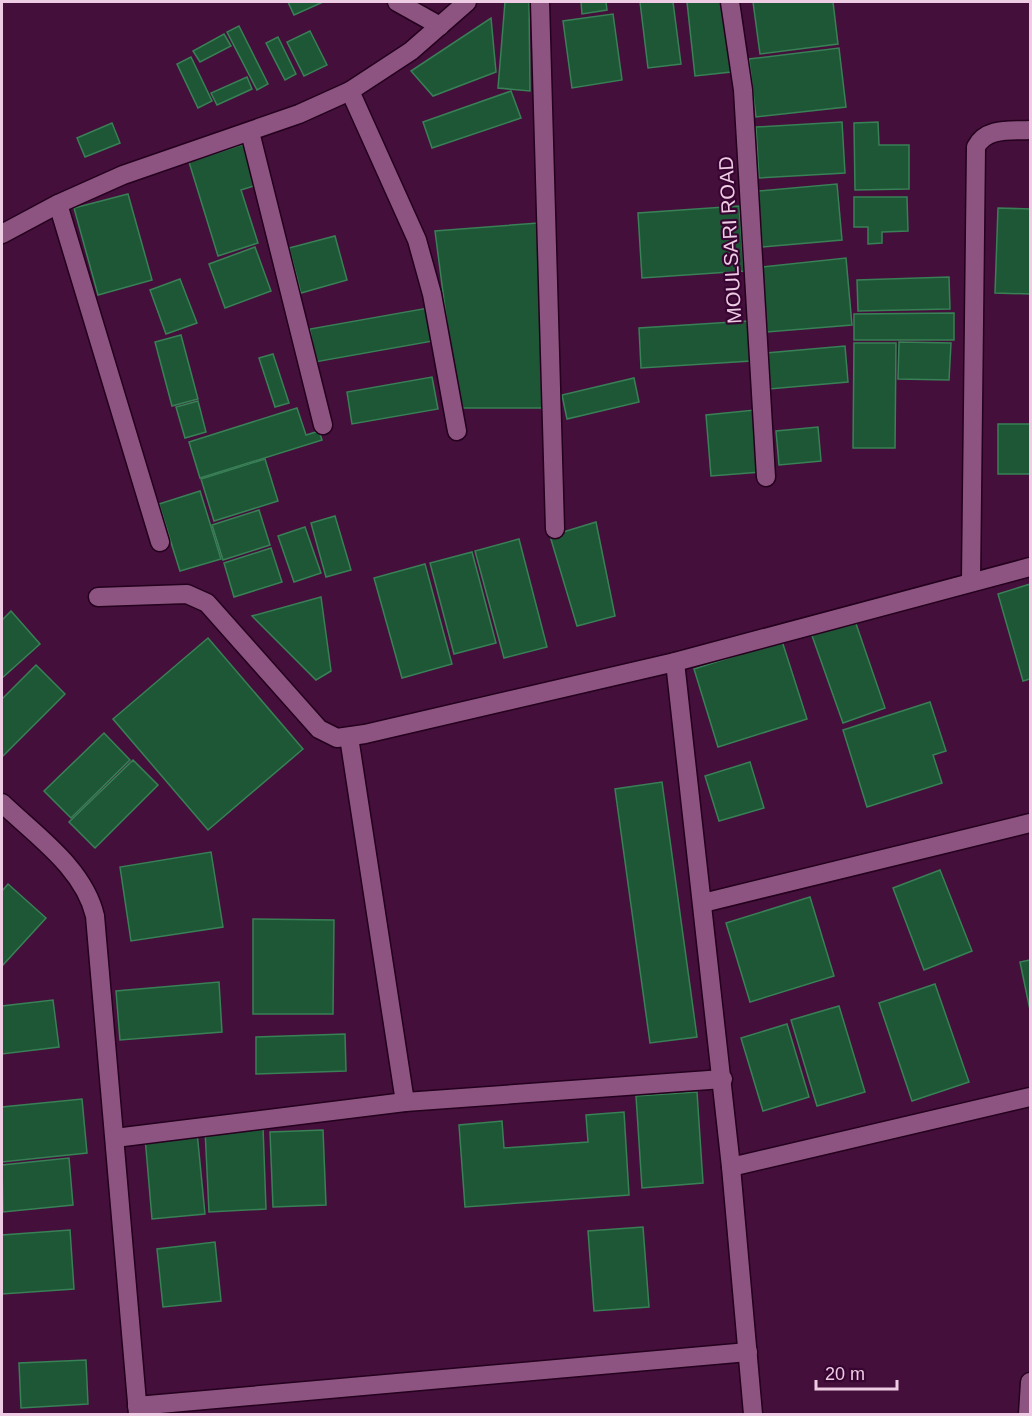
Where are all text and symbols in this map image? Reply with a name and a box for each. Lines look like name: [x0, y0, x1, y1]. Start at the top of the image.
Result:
street label: MOULSARI ROAD: [715, 156, 745, 324]
scale bar: [816, 1353, 897, 1391]
text: 20 m: [825, 1364, 865, 1384]

